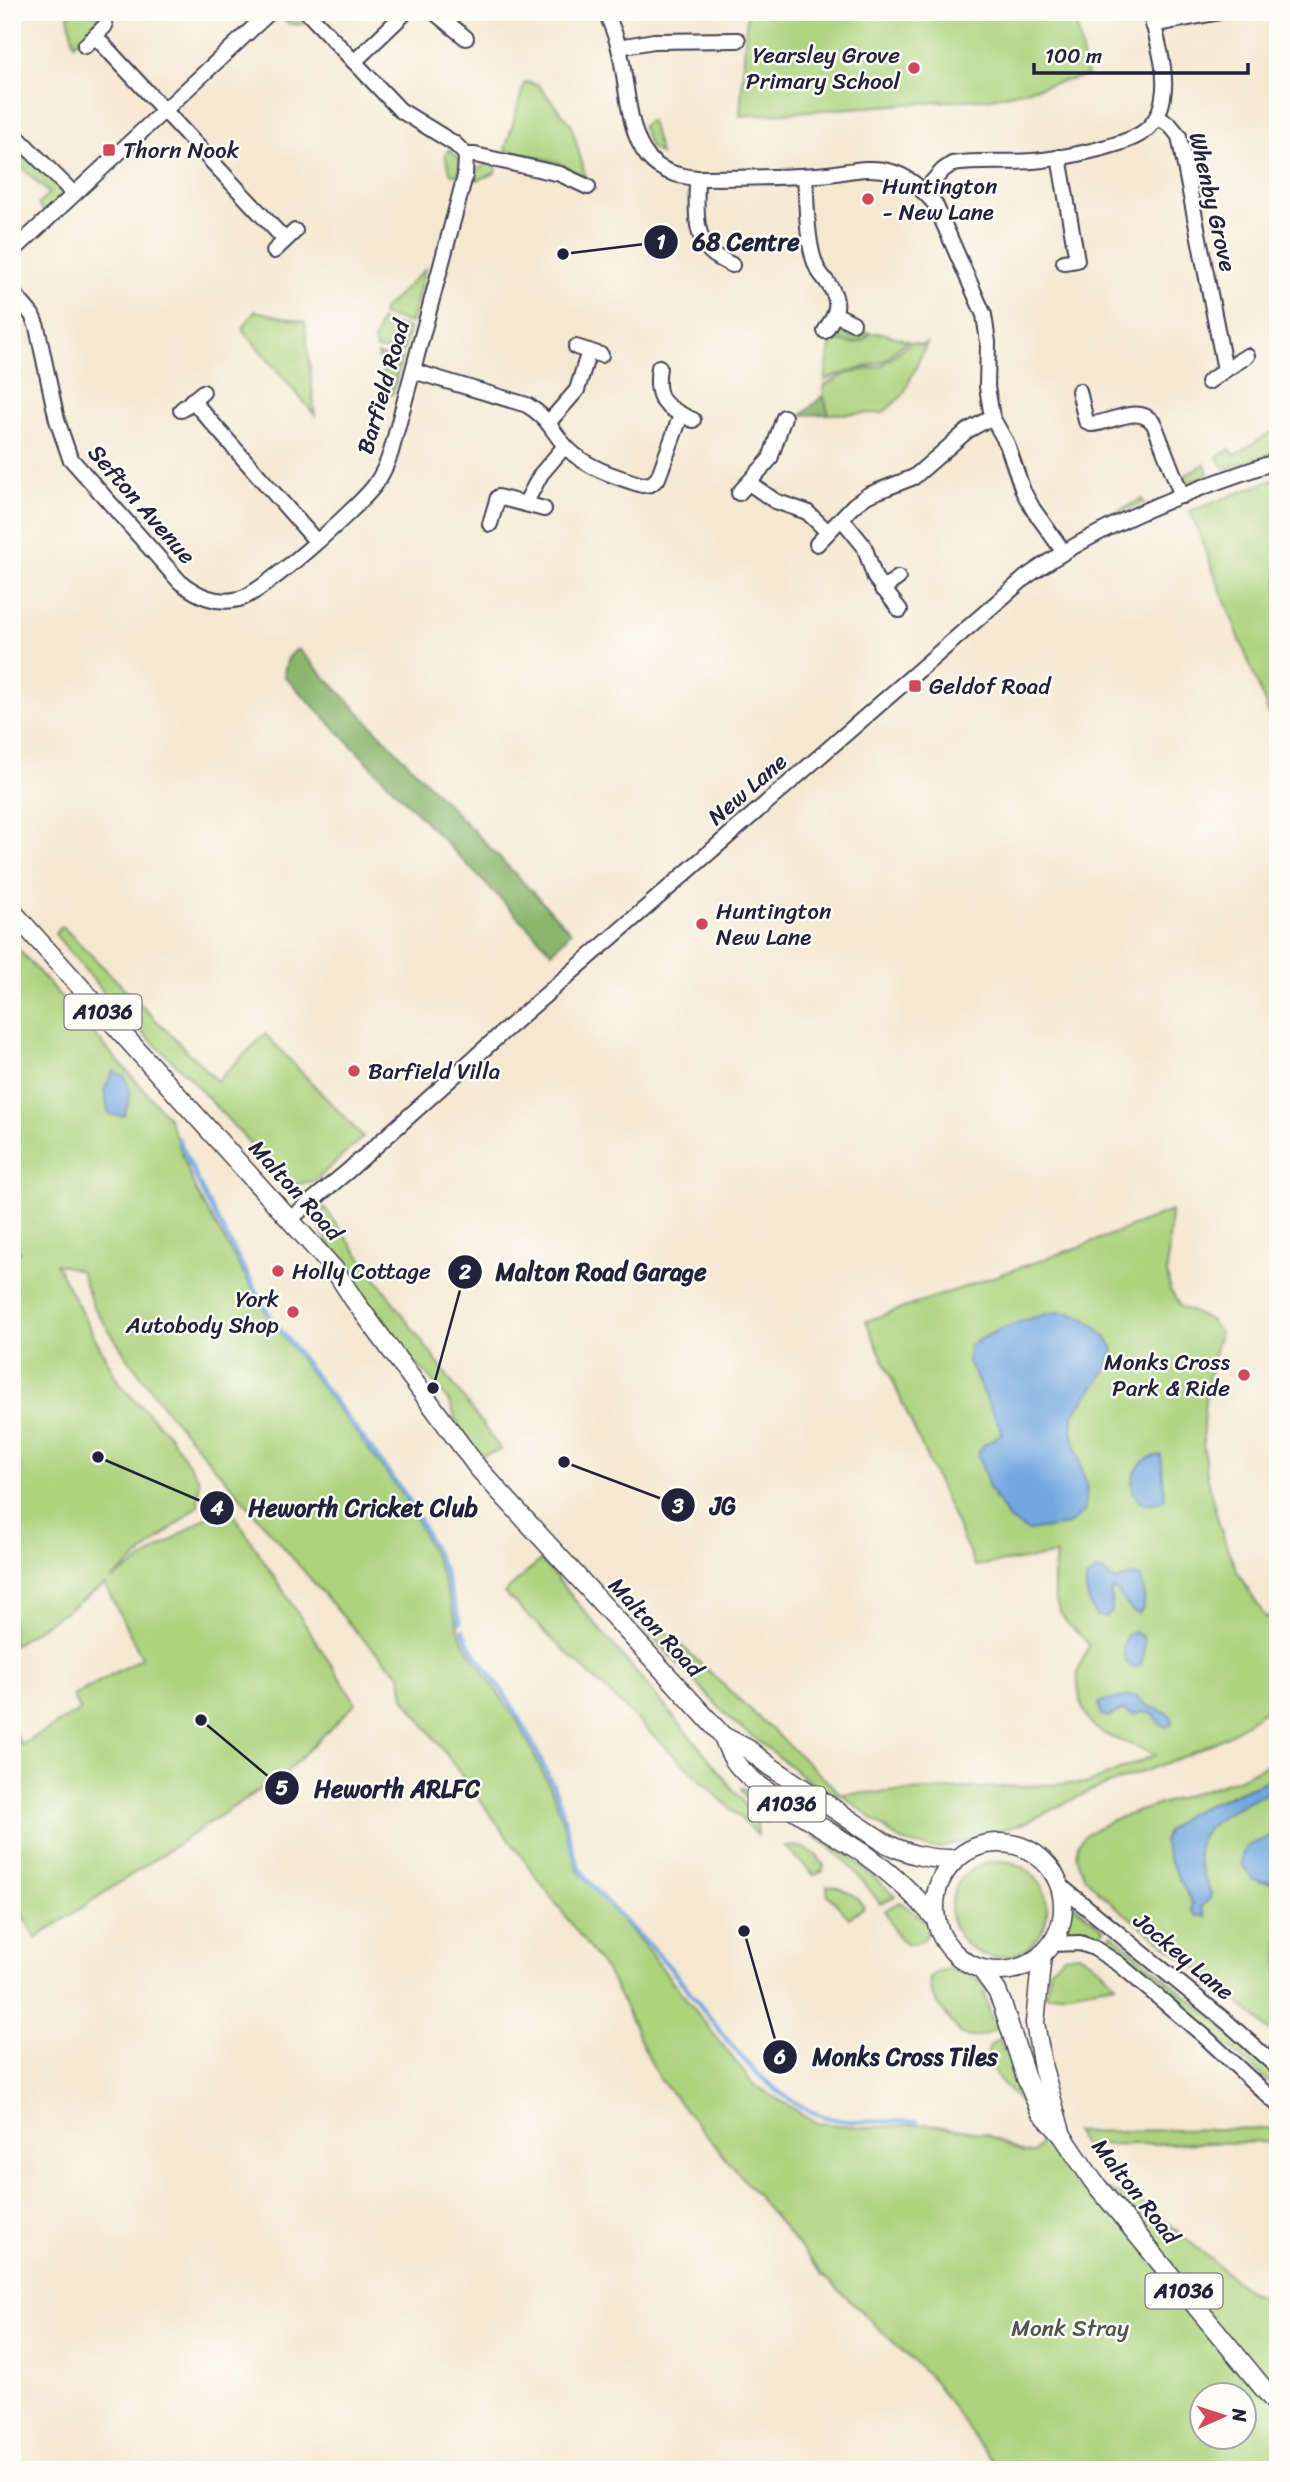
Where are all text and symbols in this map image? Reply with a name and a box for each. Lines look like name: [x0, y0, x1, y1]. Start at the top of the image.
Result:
scale bar: [1034, 32, 1248, 76]
place label: Yearsley Grove Primary School: [746, 35, 900, 102]
text: 100 m: [1045, 37, 1102, 75]
marker: Yearsley Grove Primary School: [906, 60, 922, 76]
street label: Whenby Grove: [1177, 128, 1249, 276]
place label: Thorn Nook: [123, 130, 240, 171]
marker: Thorn Nook: [101, 142, 117, 158]
place label: Huntington - New Lane: [882, 166, 998, 233]
marker: Huntington - New Lane: [860, 191, 876, 207]
callout: 68 Centre: [643, 219, 813, 264]
text: 68 Centre: [691, 221, 800, 263]
text: 1: [656, 223, 666, 261]
street label: Barfield Road: [345, 313, 423, 459]
street label: Sefton Avenue: [77, 435, 206, 574]
place label: Geldof Road: [929, 666, 1052, 707]
marker: Geldof Road: [907, 678, 923, 694]
street label: New Lane: [698, 743, 797, 836]
place label: Huntington New Lane: [716, 891, 832, 958]
marker: Huntington New Lane: [694, 916, 710, 932]
road number: A1036: [64, 995, 142, 1030]
place label: Barfield Villa: [368, 1051, 500, 1092]
marker: Barfield Villa: [346, 1063, 362, 1079]
street label: Malton Road: [238, 1130, 354, 1252]
callout: Malton Road Garage: [447, 1249, 721, 1294]
place label: Holly Cottage: [292, 1251, 431, 1292]
text: Malton Road Garage: [494, 1251, 707, 1293]
text: 2: [458, 1253, 471, 1291]
marker: Holly Cottage: [270, 1263, 286, 1279]
place label: York Autobody Shop: [125, 1279, 279, 1346]
marker: York Autobody Shop: [285, 1304, 301, 1320]
place label: Monks Cross Park & Ride: [1104, 1342, 1231, 1409]
marker: Monks Cross Park & Ride: [1236, 1367, 1252, 1383]
callout: JG: [661, 1483, 750, 1528]
callout: Heworth Cricket Club: [199, 1485, 491, 1530]
text: JG: [708, 1485, 736, 1527]
text: Heworth Cricket Club: [248, 1487, 479, 1529]
text: 3: [671, 1487, 684, 1525]
text: 4: [209, 1489, 224, 1527]
street label: Malton Road: [598, 1567, 715, 1689]
callout: Heworth ARLFC: [265, 1766, 494, 1811]
text: Heworth ARLFC: [314, 1768, 481, 1810]
text: 5: [276, 1769, 289, 1807]
road number: A1036: [748, 1786, 826, 1822]
street label: Jockey Lane: [1123, 1901, 1244, 2011]
callout: Monks Cross Tiles: [762, 2034, 1013, 2079]
text: Monks Cross Tiles: [811, 2036, 999, 2078]
text: 6: [773, 2038, 786, 2076]
street label: Malton Road: [1081, 2129, 1192, 2255]
road number: A1036: [1146, 2274, 1222, 2308]
park label: Monk Stray: [1011, 2308, 1129, 2349]
north arrow: [1188, 2380, 1258, 2450]
text: N: [1223, 2407, 1256, 2423]

